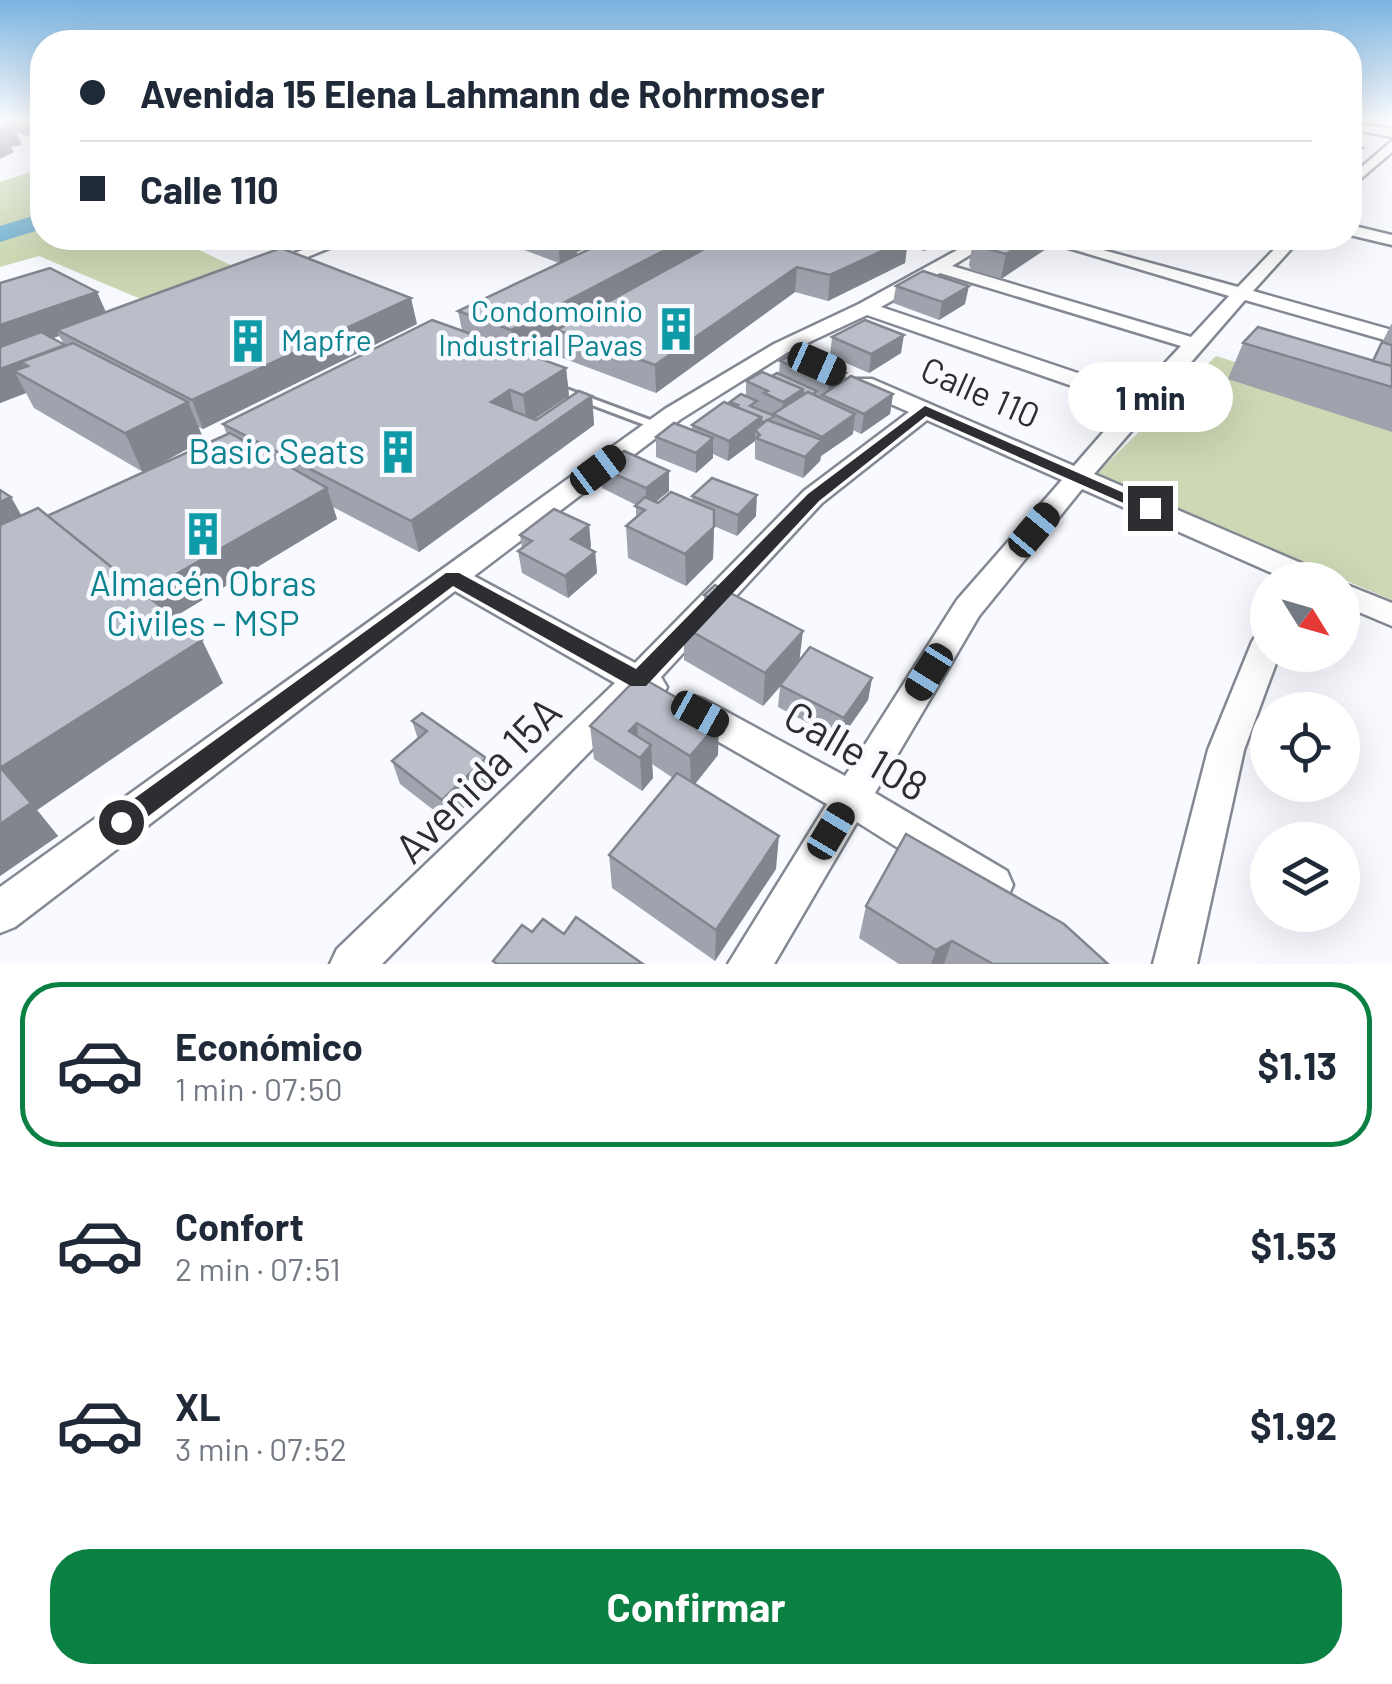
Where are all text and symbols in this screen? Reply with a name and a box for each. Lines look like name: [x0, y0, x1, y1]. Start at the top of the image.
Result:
text: Avenida 15 Elena Lahmann de Rohrmoser: [140, 70, 825, 116]
text: Calle 110: [140, 166, 279, 212]
place label: Condomoinio Industrial Pavas: [438, 292, 643, 362]
building icon: Condomoinio Industrial Pavas: [652, 305, 700, 353]
building icon: Mapfre: [224, 317, 272, 365]
place label: Mapfre: [281, 321, 372, 357]
car: [783, 338, 851, 390]
street label: Calle 110: [915, 347, 1046, 436]
callout: 1 min: [1068, 363, 1232, 433]
text: 1 min: [1115, 378, 1186, 416]
building icon: Basic Seats: [374, 428, 422, 476]
place label: Basic Seats: [188, 429, 365, 471]
car: [565, 440, 631, 500]
route end: [1128, 486, 1173, 531]
car: [1003, 497, 1065, 563]
building icon: Almacén Obras Civiles - MSP: [179, 510, 227, 558]
place label: Almacén Obras Civiles - MSP: [89, 561, 317, 643]
north arrow: [1250, 562, 1360, 672]
map controls: [1250, 562, 1360, 932]
car: [900, 639, 958, 705]
street label: Avenida 15A: [383, 685, 570, 872]
car: [666, 686, 734, 742]
street label: Calle 108: [776, 688, 938, 810]
button: locate: [1250, 692, 1360, 802]
car: [803, 798, 859, 864]
route start: [99, 800, 144, 845]
button: layers: [1250, 822, 1360, 932]
icon: car: [55, 1020, 145, 1110]
text: Económico: [175, 1023, 363, 1069]
text: $1.13: [1258, 1042, 1337, 1088]
text: 1 min · 07:50: [175, 1069, 343, 1107]
icon: car: [55, 1200, 145, 1290]
text: Confort: [175, 1203, 304, 1249]
text: $1.53: [1251, 1222, 1337, 1268]
text: 2 min · 07:51: [175, 1249, 341, 1287]
icon: car: [55, 1380, 145, 1470]
text: XL: [175, 1383, 221, 1429]
text: $1.92: [1250, 1402, 1337, 1448]
text: 3 min · 07:52: [175, 1429, 347, 1467]
button: Confirmar: [50, 1549, 1342, 1664]

